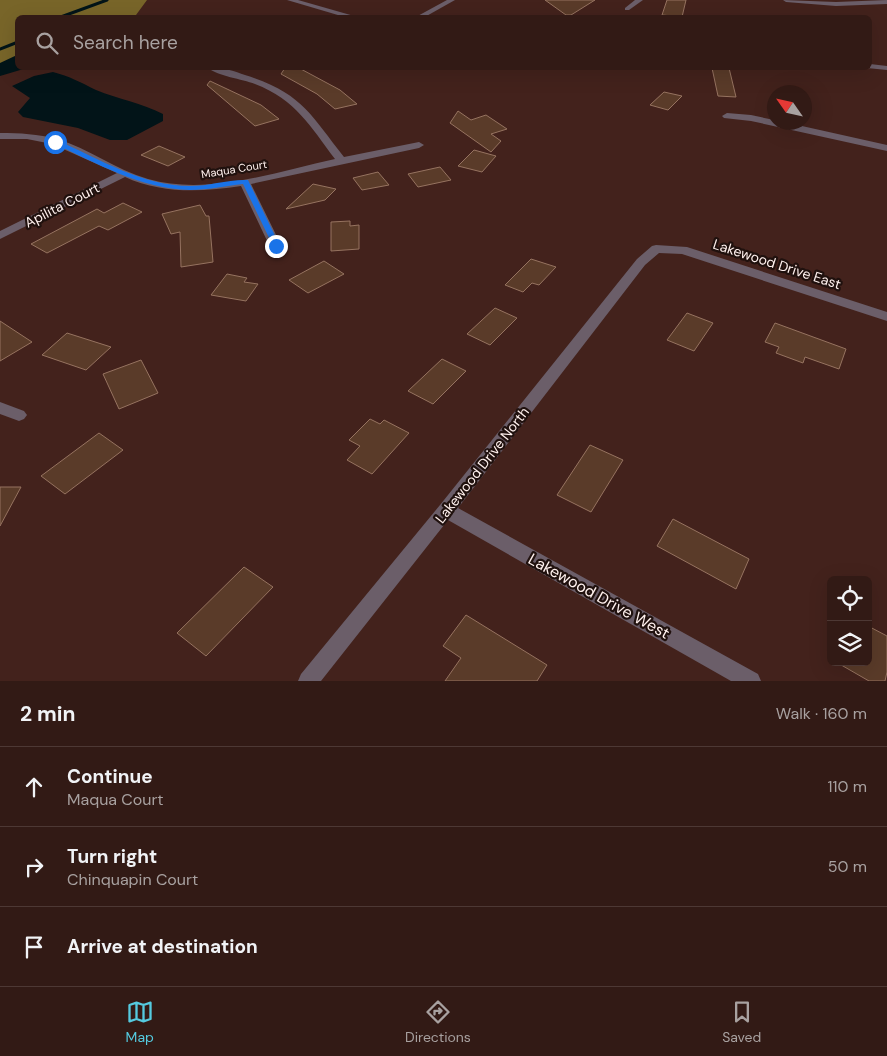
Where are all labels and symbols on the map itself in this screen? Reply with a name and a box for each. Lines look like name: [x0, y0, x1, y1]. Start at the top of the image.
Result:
north arrow: [767, 85, 812, 130]
route start: [44, 131, 67, 154]
street label: Maqua Court: [200, 157, 268, 181]
street label: Apilita Court: [21, 178, 103, 232]
route end: [265, 235, 288, 258]
street label: Lakewood Drive East: [711, 235, 843, 293]
street label: Lakewood Drive North: [431, 403, 533, 527]
street label: Lakewood Drive West: [525, 548, 673, 644]

